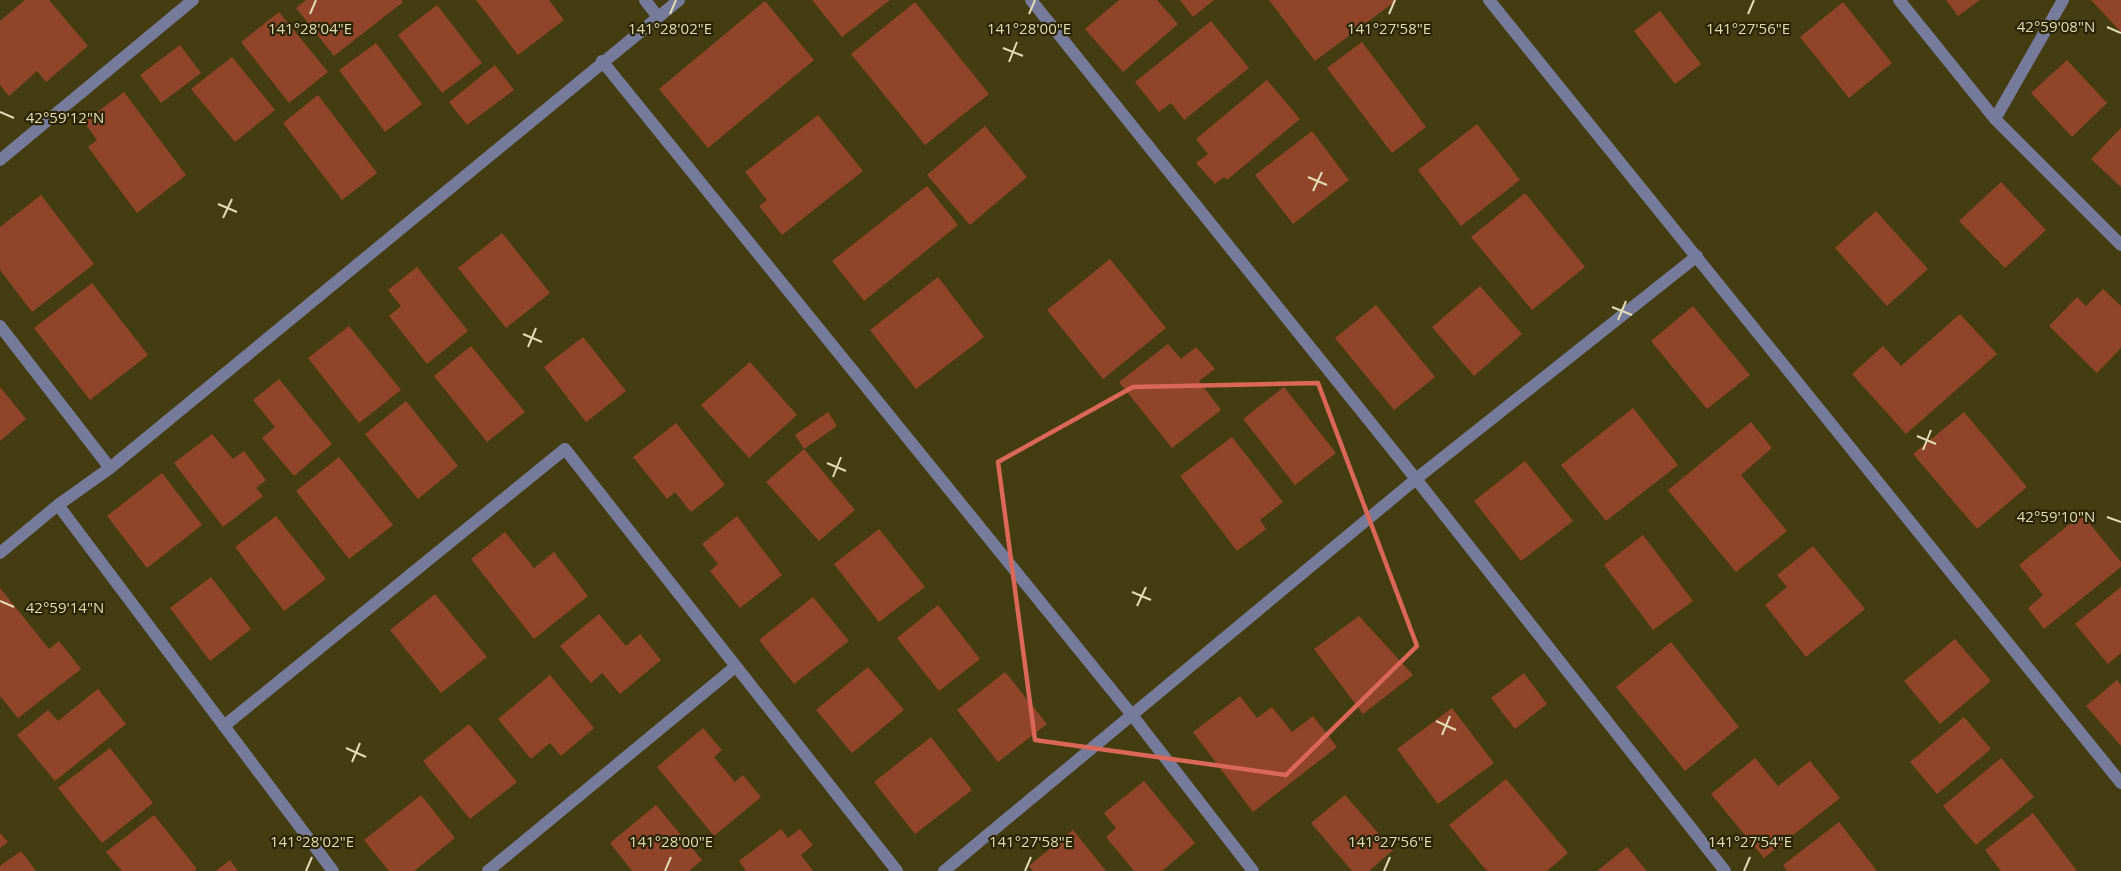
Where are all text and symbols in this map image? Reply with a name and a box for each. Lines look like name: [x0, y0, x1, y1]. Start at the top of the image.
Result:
text: 42°59'08"N: [2017, 16, 2095, 36]
text: 141°28'04"E: [268, 18, 352, 38]
text: 141°28'02"E: [628, 18, 712, 38]
text: 141°28'00"E: [987, 18, 1071, 38]
text: 141°27'58"E: [1347, 18, 1431, 38]
text: 141°27'56"E: [1706, 18, 1790, 38]
text: 42°59'12"N: [26, 107, 104, 127]
text: 42°59'10"N: [2017, 506, 2095, 526]
text: 42°59'14"N: [26, 597, 104, 617]
text: 141°28'02"E: [270, 831, 354, 851]
text: 141°28'00"E: [629, 831, 713, 851]
text: 141°27'58"E: [989, 831, 1073, 851]
text: 141°27'56"E: [1348, 831, 1432, 851]
text: 141°27'54"E: [1708, 831, 1792, 851]

